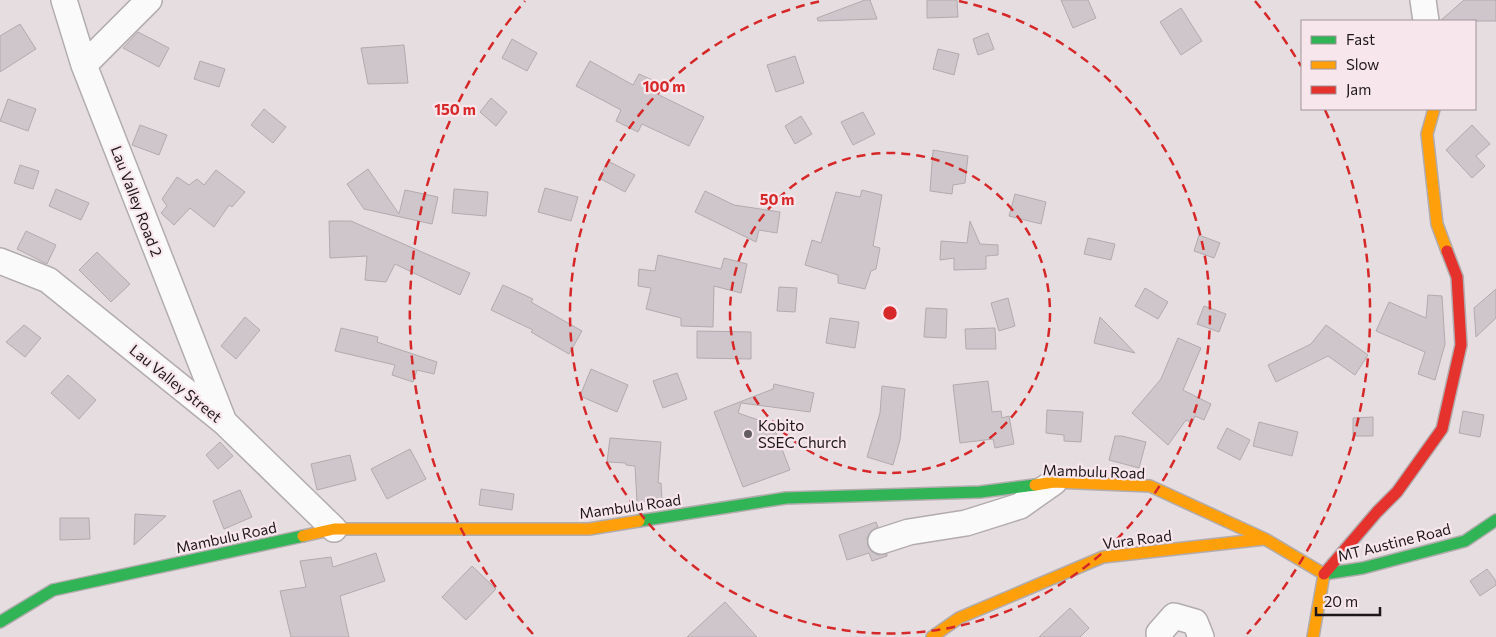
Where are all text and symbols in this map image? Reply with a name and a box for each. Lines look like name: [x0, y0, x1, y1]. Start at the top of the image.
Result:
legend: [1301, 20, 1476, 110]
text: Fast: [1346, 30, 1375, 48]
text: Slow: [1346, 55, 1379, 73]
text: 100 m: [643, 77, 685, 95]
text: Jam: [1346, 80, 1371, 98]
text: 150 m: [434, 100, 476, 118]
street label: Lau Valley Road 2: [108, 143, 166, 259]
text: 50 m: [760, 190, 794, 208]
centre of rings: [881, 304, 899, 322]
street label: Lau Valley Street: [126, 340, 226, 426]
place label: Kobito SSEC Church: [758, 416, 847, 451]
marker: Kobito SSEC Church: [742, 428, 754, 440]
street label: Mambulu Road: [1042, 460, 1146, 482]
street label: Mambulu Road: [578, 490, 682, 522]
street label: Mambulu Road: [174, 518, 278, 556]
street label: MT Austine Road: [1336, 519, 1452, 565]
street label: Vura Road: [1101, 526, 1173, 552]
scale bar: [1316, 584, 1380, 616]
text: 20 m: [1324, 592, 1358, 610]

